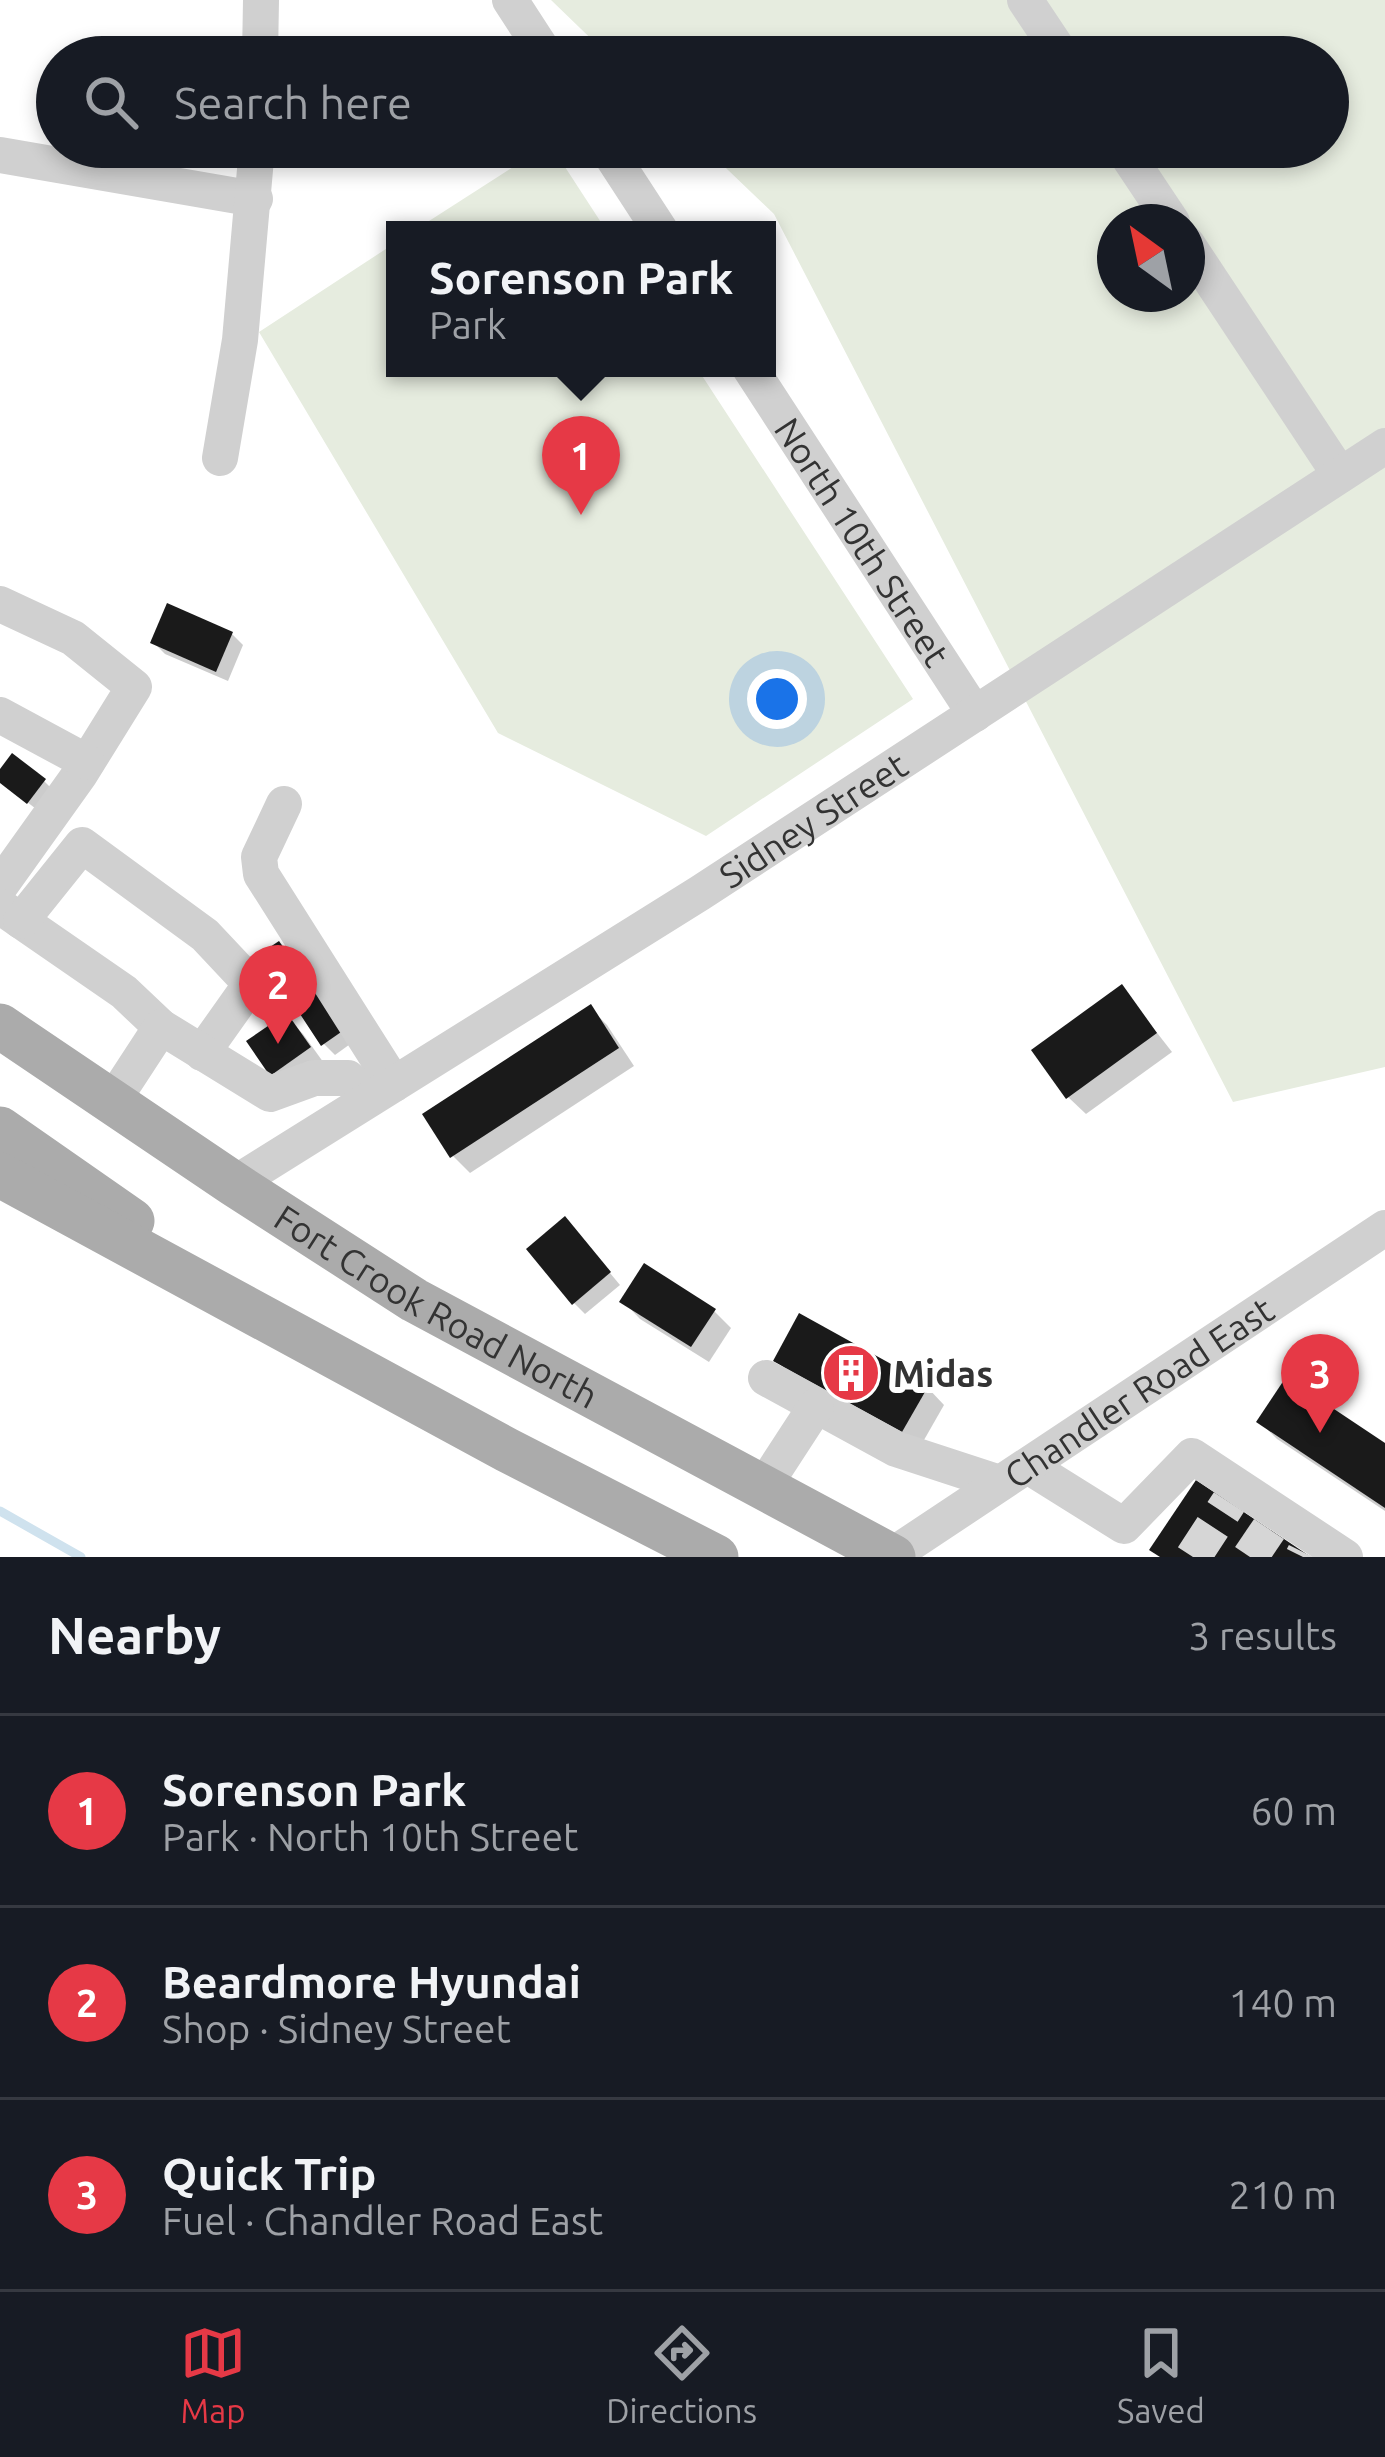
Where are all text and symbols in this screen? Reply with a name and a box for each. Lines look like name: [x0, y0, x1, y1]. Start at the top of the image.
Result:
search box: [36, 36, 1349, 168]
icon: search: [78, 69, 144, 135]
text: Search here: [174, 77, 412, 128]
north arrow: [1097, 204, 1205, 312]
popup: [386, 221, 776, 377]
text: Sorenson Park: [429, 252, 733, 303]
text: Park: [429, 303, 506, 346]
street label: North 10th Street: [767, 410, 958, 673]
pin: 1: [542, 416, 620, 515]
your location: [747, 669, 807, 729]
street label: Sidney Street: [711, 743, 914, 895]
pin: 2: [239, 945, 317, 1044]
street label: Fort Crook Road North: [268, 1196, 605, 1415]
street label: Chandler Road East: [996, 1288, 1280, 1496]
pin: 3: [1281, 1334, 1359, 1433]
building icon: Midas: [820, 1342, 882, 1404]
place label: Midas: [893, 1353, 993, 1394]
text: Nearby: [48, 1606, 221, 1664]
text: 3 results: [1188, 1614, 1337, 1657]
text: Sorenson Park: [162, 1764, 466, 1815]
text: 1: [76, 1789, 98, 1832]
text: 60 m: [1250, 1789, 1337, 1832]
text: Park · North 10th Street: [162, 1815, 578, 1858]
text: Beardmore Hyundai: [162, 1956, 581, 2007]
text: 2: [76, 1981, 98, 2024]
text: 140 m: [1228, 1981, 1337, 2024]
text: Shop · Sidney Street: [162, 2007, 511, 2050]
text: Quick Trip: [162, 2148, 377, 2199]
text: 3: [76, 2173, 98, 2216]
text: 210 m: [1228, 2173, 1337, 2216]
text: Fuel · Chandler Road East: [162, 2199, 603, 2242]
tab: Map: [180, 2320, 246, 2429]
tab: Directions: [606, 2320, 757, 2429]
tab: Saved: [1117, 2320, 1205, 2429]

